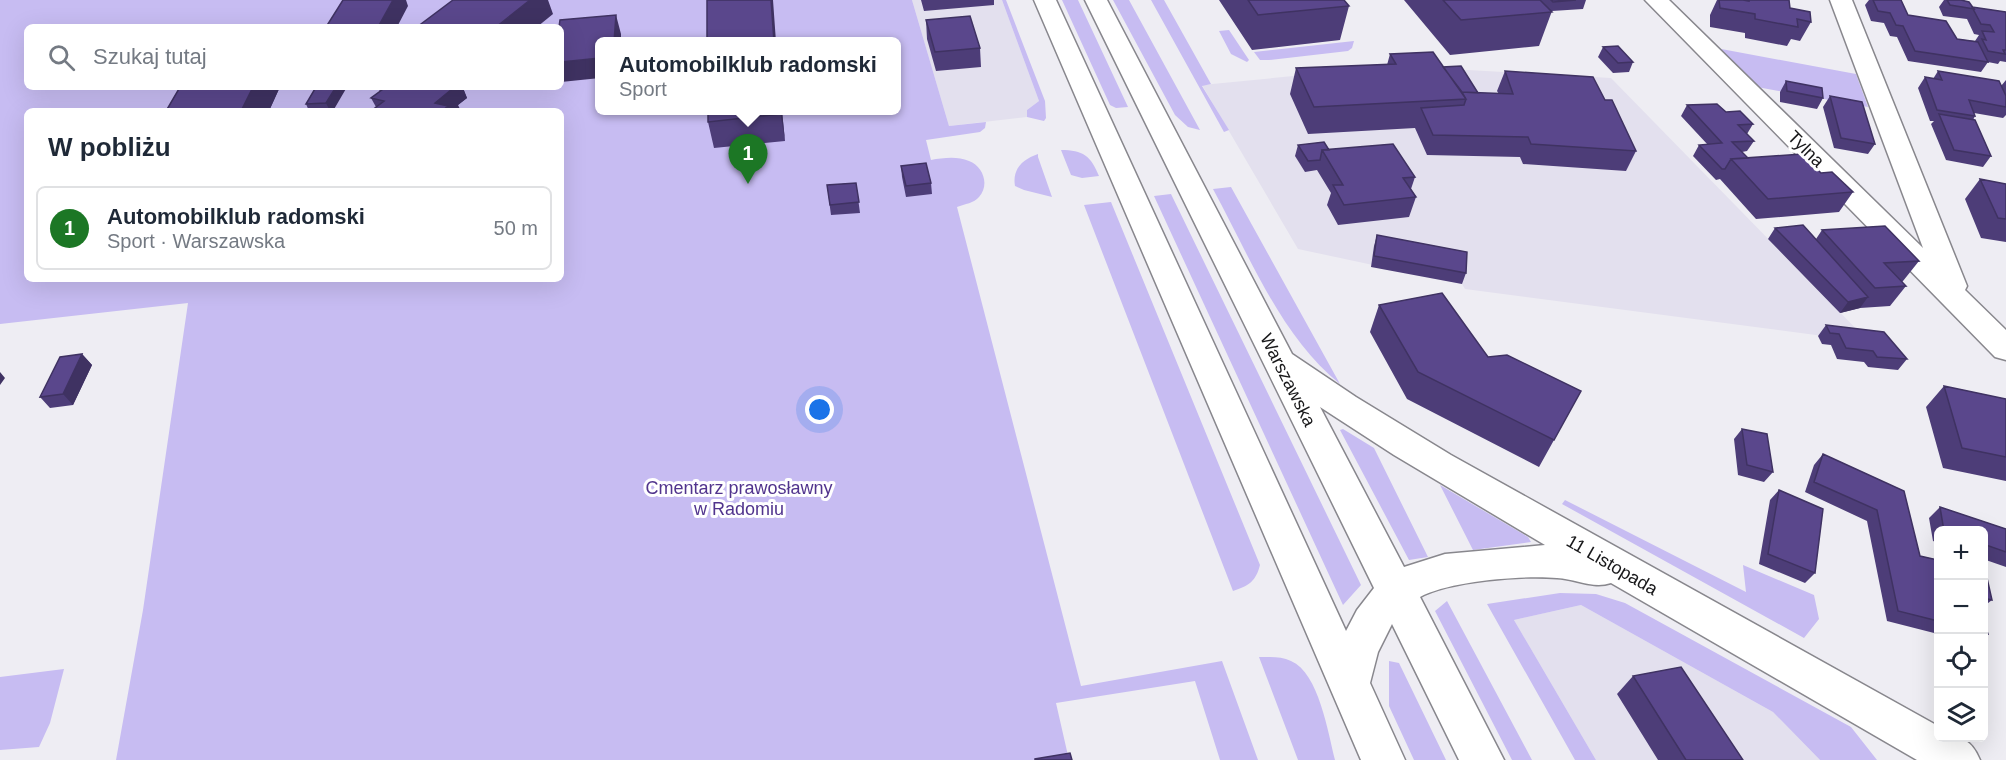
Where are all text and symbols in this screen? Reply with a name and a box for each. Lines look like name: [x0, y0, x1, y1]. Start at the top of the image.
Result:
search box: [24, 24, 564, 90]
popup: [595, 37, 901, 115]
icon: search: [45, 41, 78, 74]
text: Szukaj tutaj: [93, 44, 207, 69]
text: Automobilklub radomski: [619, 52, 877, 77]
text: Sport: [619, 78, 667, 100]
street label: Tylna: [1784, 127, 1829, 172]
text: W pobliżu: [48, 132, 171, 162]
pin: 1: [728, 134, 768, 184]
text: Automobilklub radomski: [107, 204, 365, 229]
text: 1: [64, 217, 75, 239]
text: 50 m: [494, 217, 538, 239]
text: Sport · Warszawska: [107, 230, 285, 252]
street label: Warszawska: [1256, 330, 1320, 431]
your location: [805, 395, 834, 424]
park label: Cmentarz prawosławny w Radomiu: [645, 478, 833, 519]
map controls: [1934, 526, 1988, 742]
button: +: [1934, 526, 1988, 580]
street label: 11 Listopada: [1563, 531, 1662, 600]
button: −: [1934, 580, 1988, 634]
button: locate: [1934, 634, 1988, 688]
button: layers: [1934, 688, 1988, 742]

